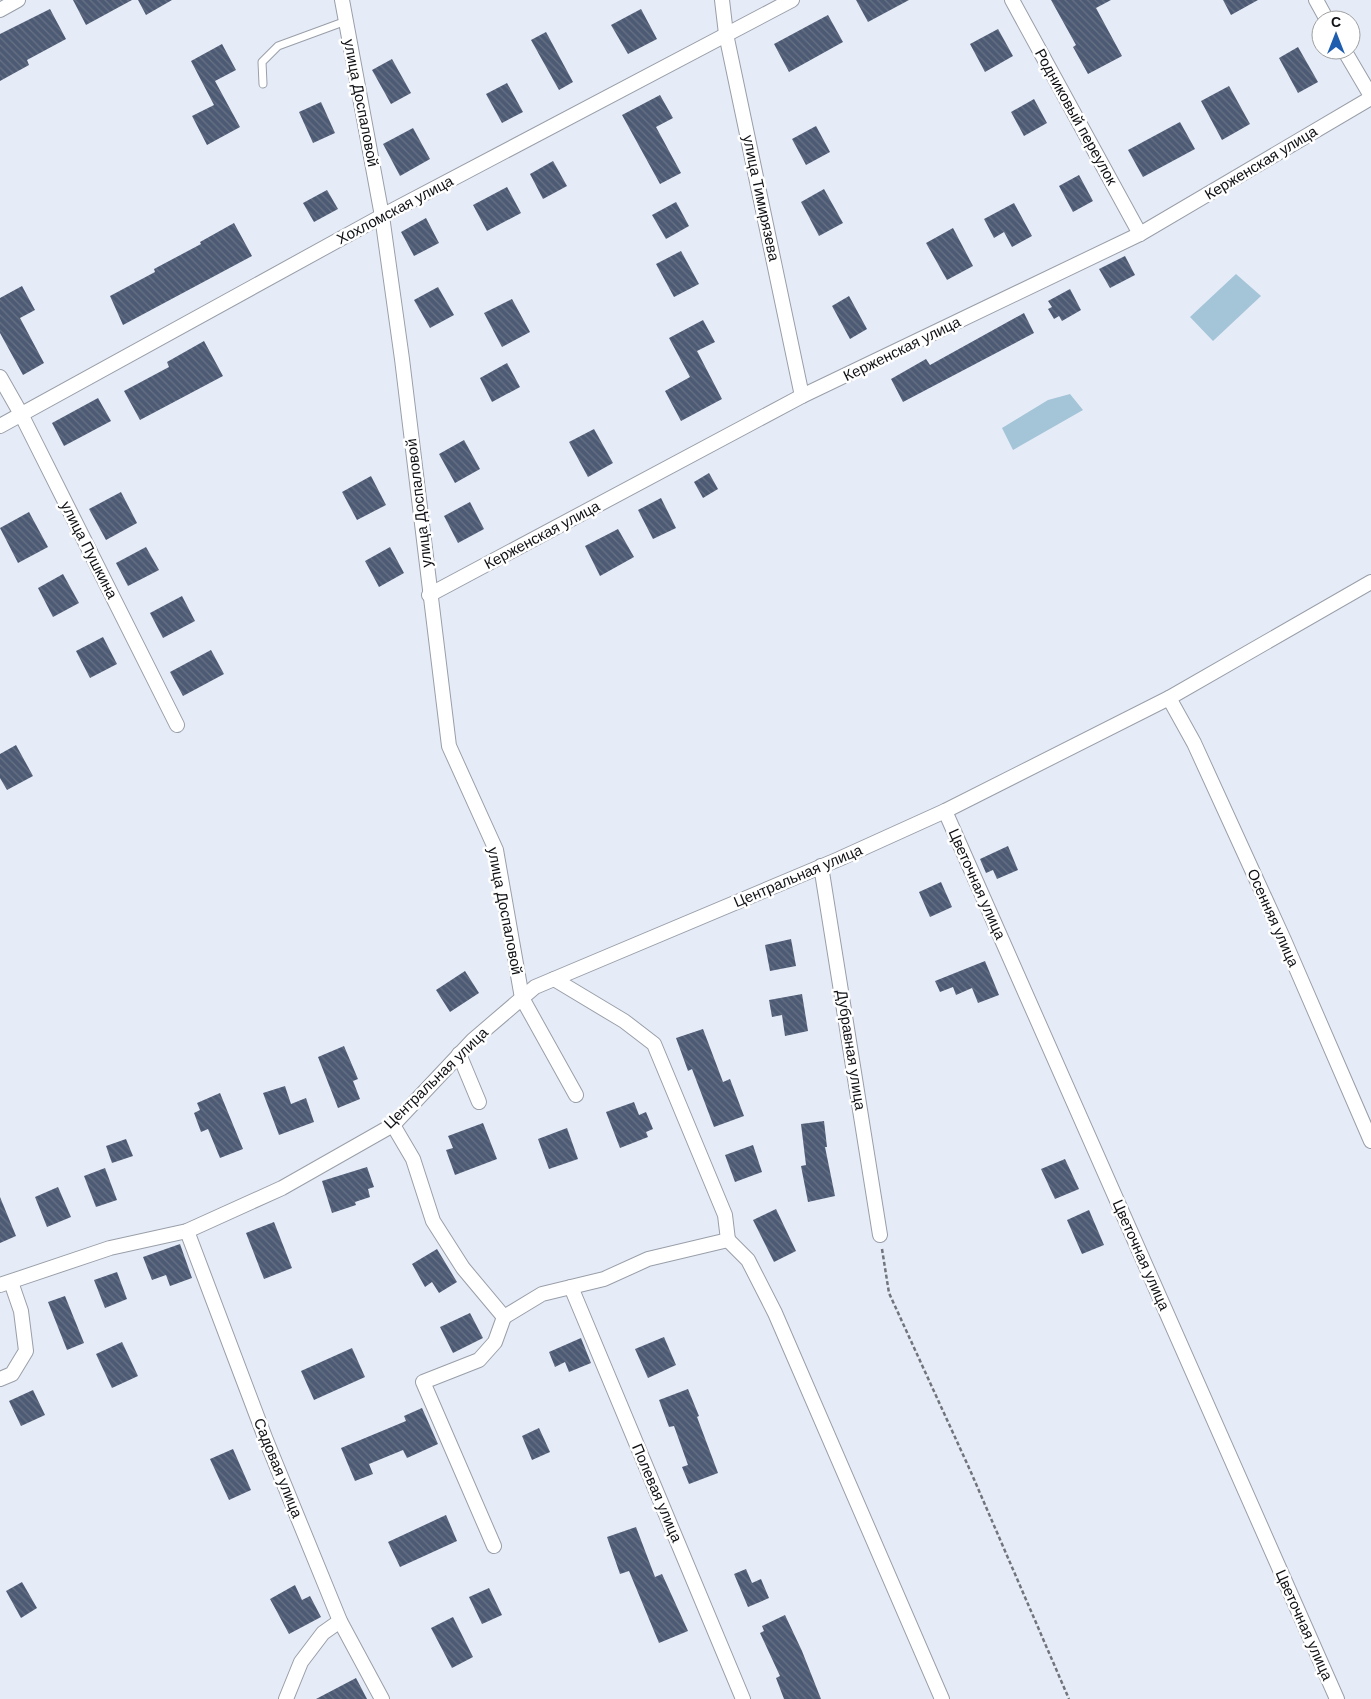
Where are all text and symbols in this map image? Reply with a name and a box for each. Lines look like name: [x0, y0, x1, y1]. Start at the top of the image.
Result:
north arrow: [1311, 10, 1361, 60]
text: С: [1331, 13, 1341, 31]
street label: улица Доспаловой: [339, 37, 383, 169]
street label: Родниковый переулок: [1030, 45, 1122, 189]
street label: Керженская улица: [1201, 121, 1322, 205]
street label: улица Тимирязева: [738, 133, 784, 263]
street label: Хохломская улица: [333, 171, 457, 249]
street label: Керженская улица: [840, 312, 965, 386]
street label: улица Доспаловой: [401, 437, 437, 569]
street label: Керженская улица: [481, 496, 604, 574]
street label: улица Пушкина: [56, 498, 123, 603]
street label: Цветочная улица: [944, 825, 1011, 943]
street label: Центральная улица: [731, 840, 866, 912]
street label: улица Доспаловой: [483, 845, 527, 977]
street label: Осенняя улица: [1242, 866, 1304, 971]
street label: Дубравная улица: [832, 988, 870, 1112]
street label: Центральная улица: [379, 1022, 493, 1133]
street label: Цветочная улица: [1108, 1196, 1175, 1314]
street label: Садовая улица: [249, 1415, 307, 1521]
street label: Полевая улица: [627, 1441, 687, 1546]
street label: Цветочная улица: [1271, 1566, 1338, 1684]

